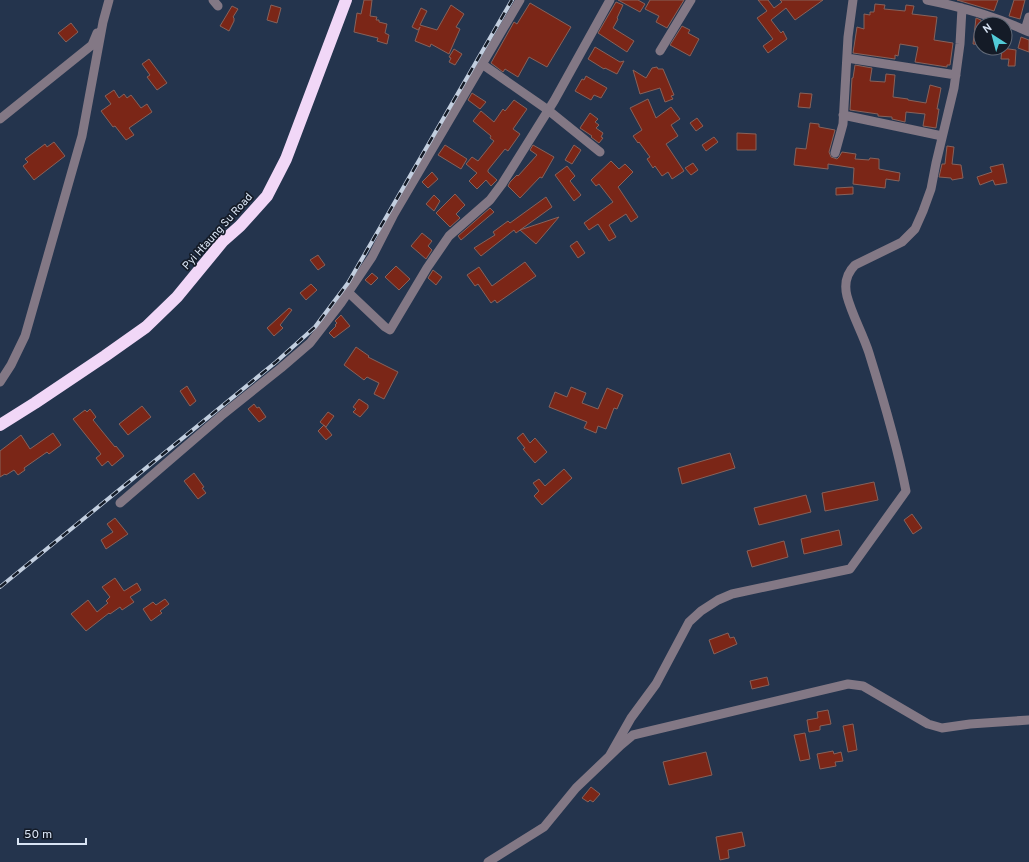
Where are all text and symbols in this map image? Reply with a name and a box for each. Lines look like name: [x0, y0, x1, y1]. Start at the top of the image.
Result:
north arrow: [973, 16, 1013, 56]
text: N: [980, 21, 995, 37]
street label: Pyi Htaung Su Road: [180, 190, 256, 273]
scale bar: [18, 820, 86, 846]
text: 50 m: [24, 827, 52, 843]

